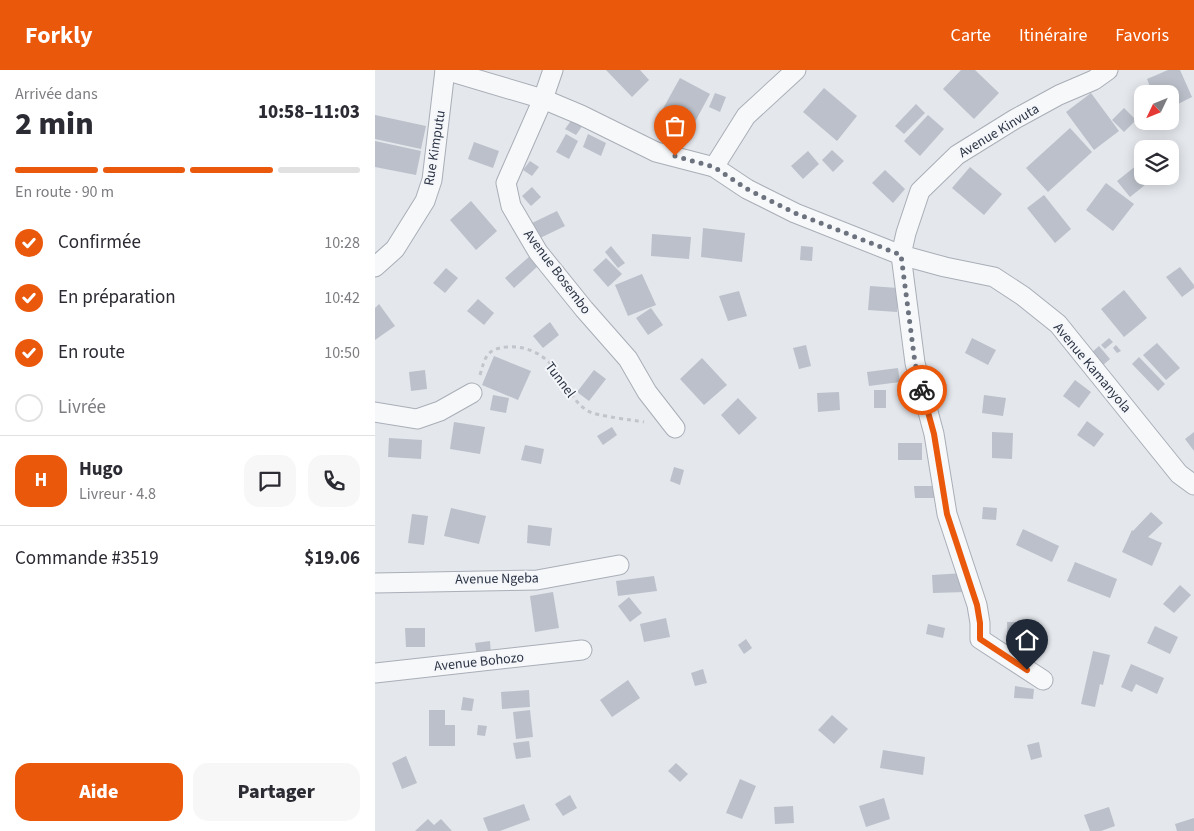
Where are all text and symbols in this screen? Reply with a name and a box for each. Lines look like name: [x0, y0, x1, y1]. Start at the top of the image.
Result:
text: Forkly: [25, 18, 93, 53]
text: Carte: [951, 23, 991, 48]
text: Itinéraire: [1019, 23, 1087, 48]
text: Favoris: [1115, 23, 1169, 48]
text: Arrivée dans: [15, 83, 98, 105]
north arrow: [1134, 85, 1179, 130]
map controls: [1134, 85, 1179, 185]
text: 10:58–11:03: [258, 99, 360, 126]
street label: Avenue Kinvuta: [955, 99, 1043, 163]
text: 2 min: [15, 101, 94, 147]
pin: [654, 105, 696, 156]
street label: Rue Kimputu: [419, 109, 451, 187]
icon: bag: [661, 112, 689, 140]
button: layers: [1134, 140, 1179, 185]
text: En route · 90 m: [15, 181, 114, 203]
street label: Avenue Bosembo: [518, 225, 596, 319]
icon: check: [15, 229, 43, 257]
text: Confirmée: [58, 229, 141, 256]
text: 10:28: [324, 232, 360, 254]
icon: check: [15, 284, 43, 312]
text: En préparation: [58, 284, 176, 311]
text: 10:42: [324, 287, 360, 309]
street label: Avenue Kamanyola: [1048, 319, 1136, 417]
icon: check: [15, 339, 43, 367]
text: En route: [58, 339, 125, 366]
text: 10:50: [324, 342, 360, 364]
street label: Tunnel: [540, 358, 580, 402]
courier: [897, 365, 947, 415]
icon: bike: [908, 376, 936, 404]
text: Livrée: [58, 394, 106, 421]
button: chat: [244, 455, 296, 507]
button: phone: [308, 455, 360, 507]
text: Hugo: [79, 456, 123, 483]
text: H: [35, 467, 47, 494]
text: Livreur · 4.8: [79, 483, 156, 505]
text: Commande #3519: [15, 545, 159, 572]
text: $19.06: [304, 545, 360, 572]
street label: Avenue Ngeba: [455, 568, 539, 590]
pin: [1006, 619, 1048, 670]
icon: home: [1013, 626, 1041, 654]
street label: Avenue Bohozo: [433, 647, 525, 677]
button: Aide: [15, 763, 183, 821]
button: Partager: [193, 763, 360, 821]

